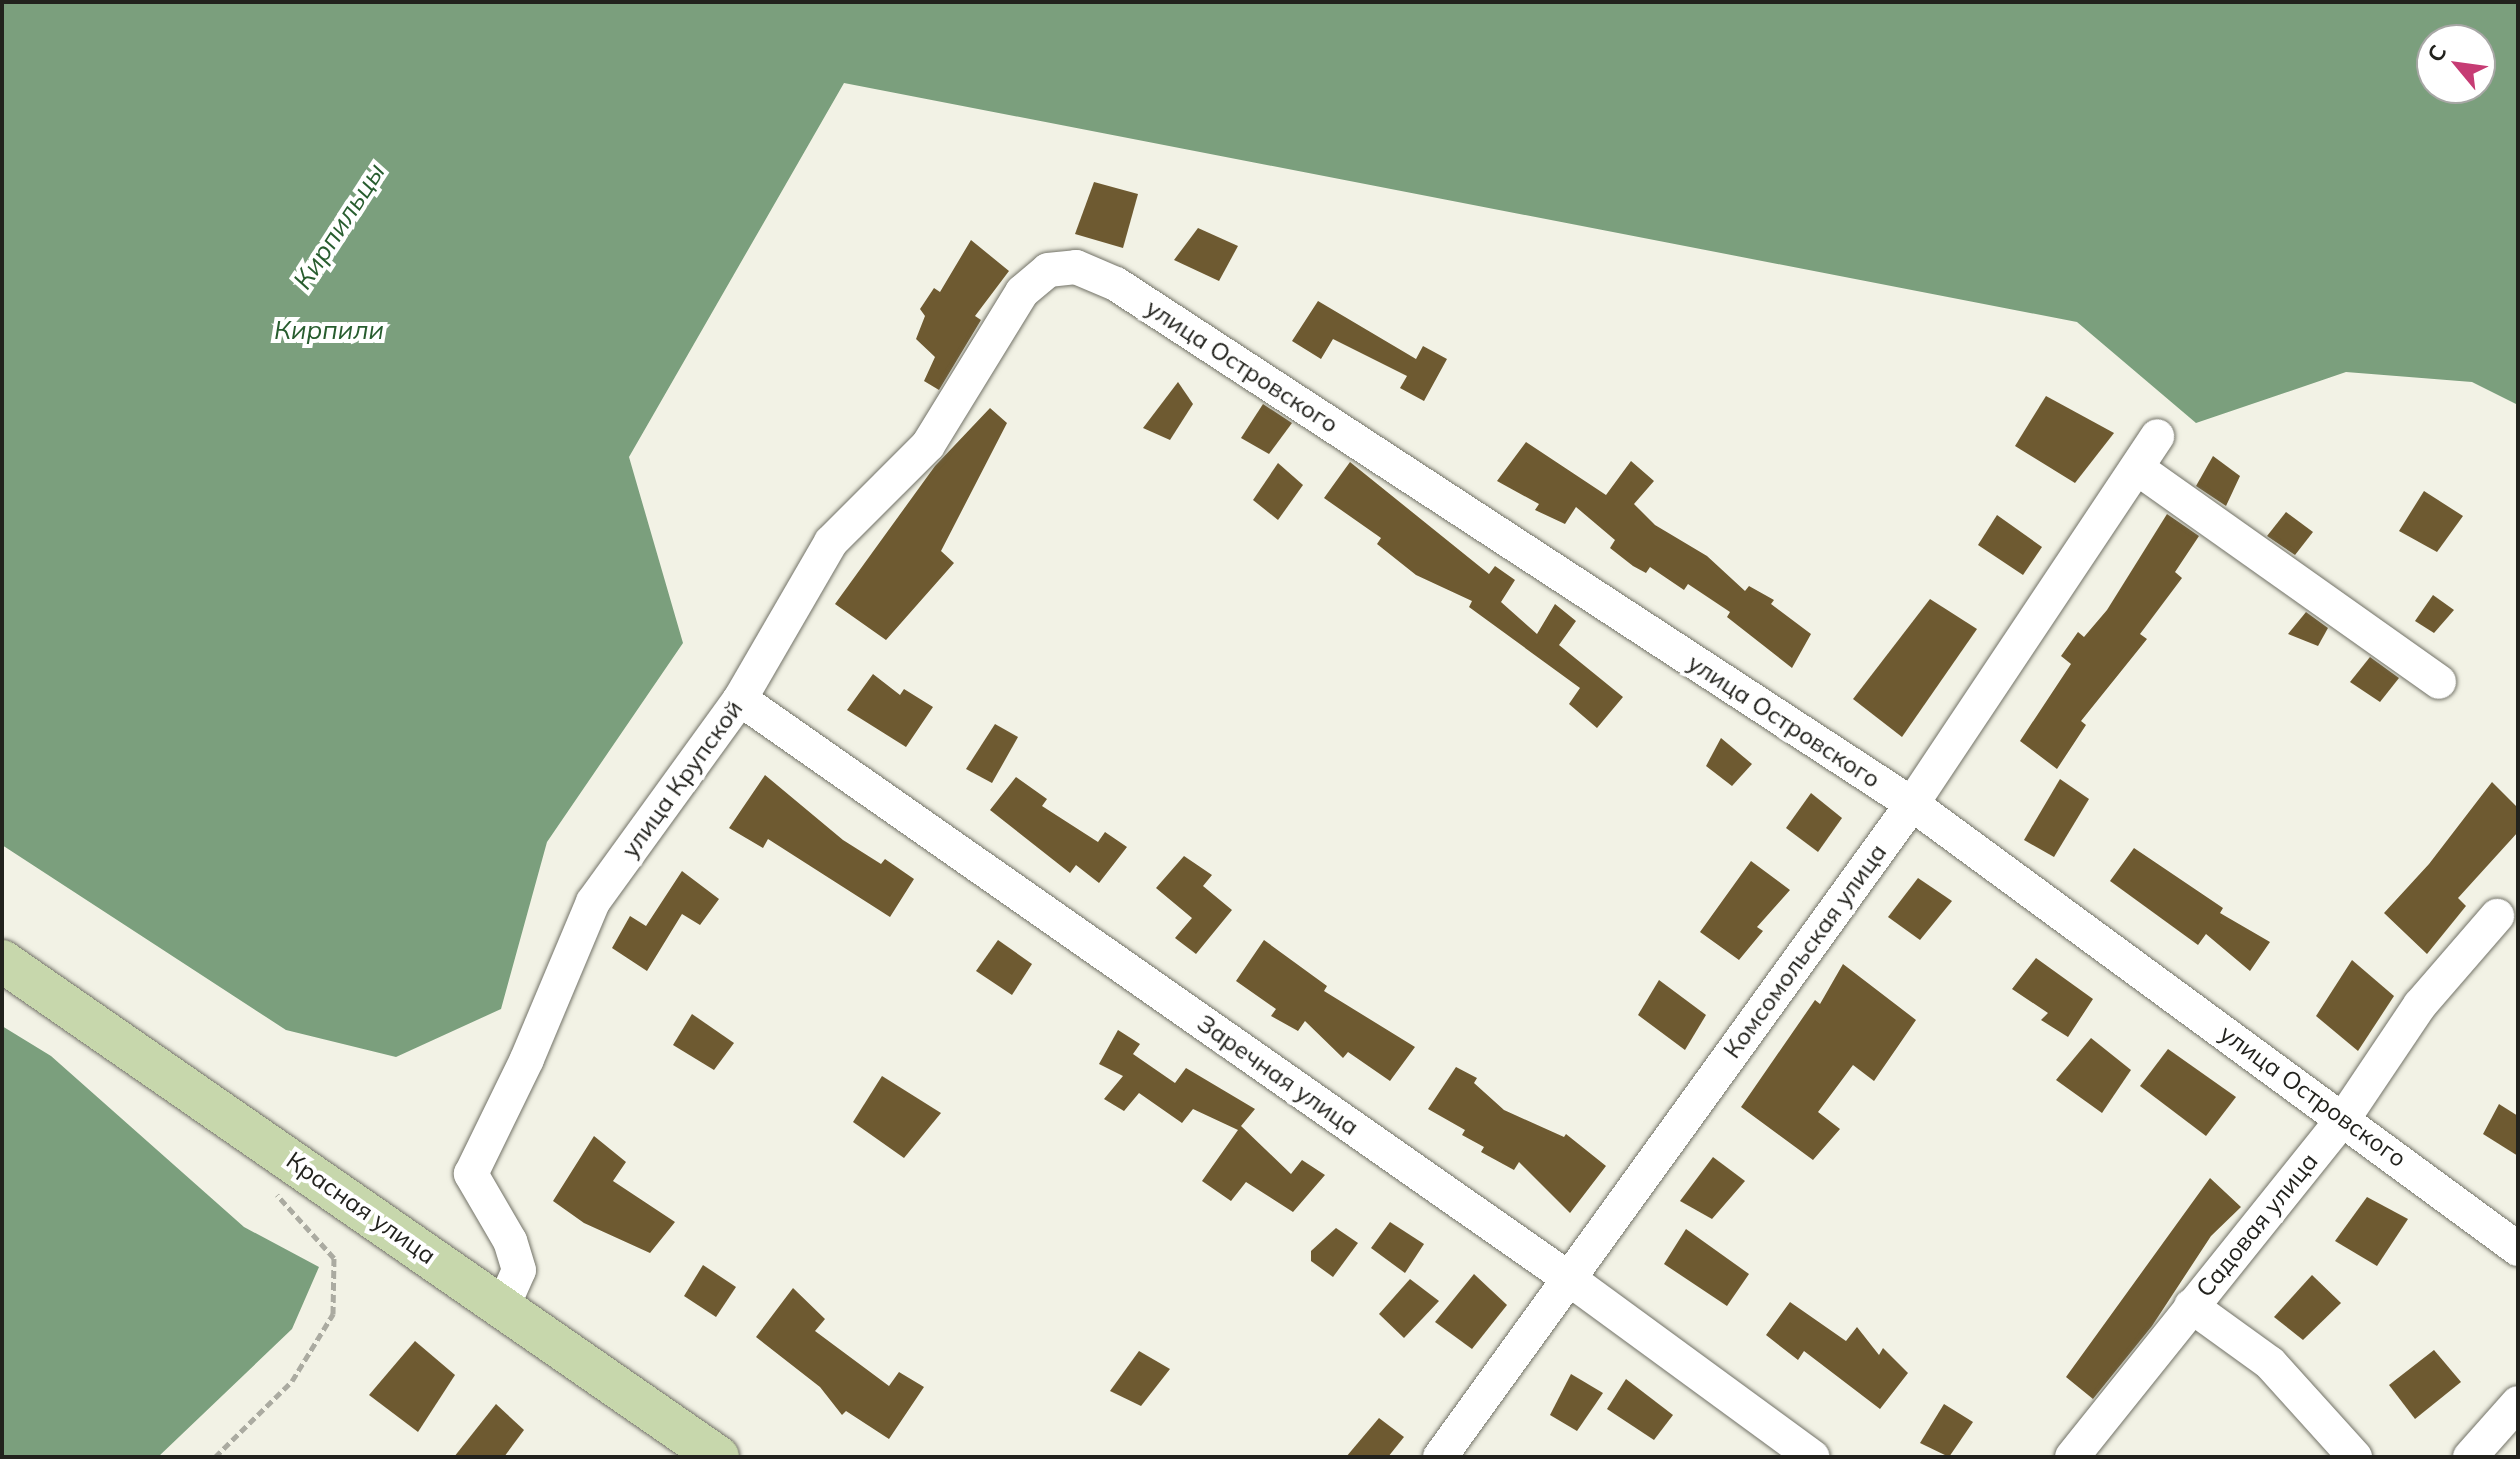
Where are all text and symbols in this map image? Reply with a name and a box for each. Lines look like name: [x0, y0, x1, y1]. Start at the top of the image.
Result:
north arrow: [2416, 24, 2496, 104]
text: С: [2421, 40, 2453, 67]
water label: Кирпильцы: [287, 157, 391, 295]
street label: улица Островского: [1141, 293, 1343, 439]
water label: Кирпили: [274, 314, 384, 346]
street label: улица Островского: [1683, 648, 1885, 794]
street label: улица Крупской: [615, 695, 749, 863]
street label: Комсомольская улица: [1718, 838, 1892, 1064]
street label: Заречная улица: [1192, 1009, 1364, 1141]
street label: улица Островского: [2214, 1019, 2412, 1173]
street label: Красная улица: [281, 1146, 441, 1270]
street label: Садовая улица: [2190, 1147, 2324, 1303]

